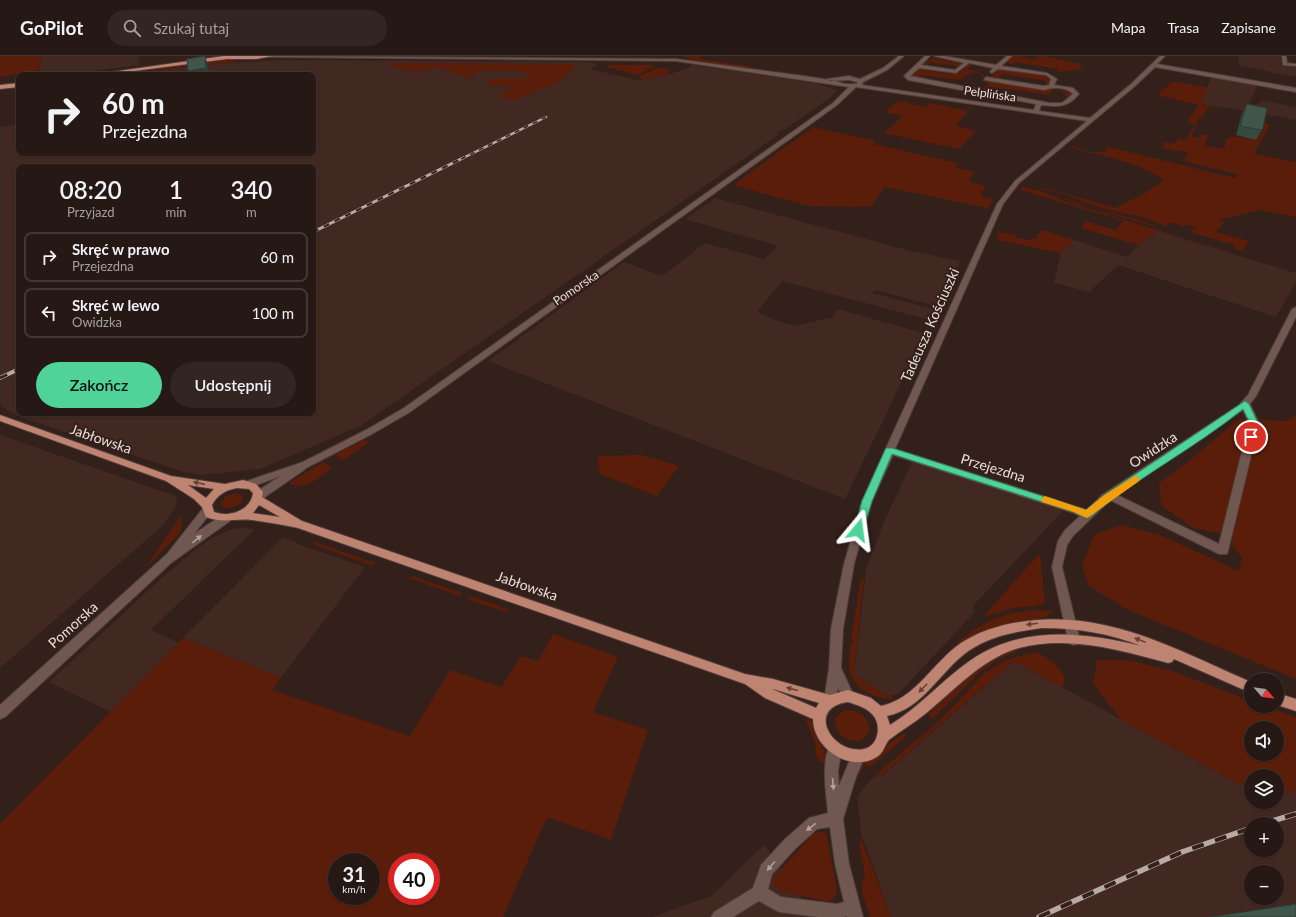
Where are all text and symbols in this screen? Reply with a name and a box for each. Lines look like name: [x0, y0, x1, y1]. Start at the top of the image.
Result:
search box: [107, 10, 387, 46]
text: GoPilot: [20, 16, 83, 39]
icon: search: [121, 17, 143, 39]
text: Szukaj tutaj: [153, 19, 229, 37]
text: Mapa: [1111, 19, 1146, 36]
text: Trasa: [1168, 19, 1199, 36]
text: Zapisane: [1221, 19, 1276, 36]
street label: Pelplińska: [963, 82, 1017, 105]
text: 60 m: [102, 86, 165, 120]
icon: right: [36, 88, 88, 140]
text: Przejezdna: [102, 120, 188, 142]
text: 08:20: [60, 175, 122, 204]
text: 1: [169, 175, 183, 204]
text: 340: [230, 175, 272, 204]
text: Przyjazd: [67, 204, 115, 220]
text: min: [165, 204, 187, 220]
text: m: [246, 204, 257, 220]
text: Skręć w prawo: [72, 240, 170, 258]
icon: right: [38, 246, 60, 268]
text: 60 m: [260, 248, 294, 266]
text: Przejezdna: [72, 258, 134, 274]
street label: Tadeusza Kościuszki: [897, 265, 962, 384]
street label: Pomorska: [550, 267, 601, 308]
text: Skręć w lewo: [72, 296, 160, 314]
icon: left: [38, 302, 60, 324]
text: 100 m: [252, 304, 294, 322]
text: Owidzka: [72, 314, 122, 330]
button: Zakończ: [36, 362, 162, 408]
button: Udostępnij: [170, 362, 296, 408]
street label: Jabłowska: [68, 420, 134, 457]
pin: [1234, 420, 1268, 454]
icon: arrive: [1240, 426, 1262, 448]
street label: Owidzka: [1126, 428, 1180, 471]
street label: Przejezdna: [959, 450, 1027, 485]
one-way arrow: [192, 480, 204, 486]
position arrow: [837, 509, 879, 551]
one-way arrow: [191, 535, 202, 543]
street label: Jabłowska: [494, 567, 560, 604]
street label: Pomorska: [44, 598, 101, 651]
one-way arrow: [1026, 621, 1038, 627]
one-way arrow: [1133, 637, 1145, 643]
north arrow: [1244, 673, 1284, 713]
map controls: [1244, 673, 1284, 905]
one-way arrow: [918, 683, 928, 693]
one-way arrow: [786, 686, 799, 692]
button: sound: [1244, 721, 1284, 761]
button: layers: [1244, 769, 1284, 809]
one-way arrow: [829, 778, 836, 790]
button: +: [1244, 817, 1284, 857]
one-way arrow: [805, 822, 816, 831]
speed limit sign: 40: [388, 853, 440, 905]
one-way arrow: [766, 861, 775, 871]
text: 31: [342, 862, 366, 886]
button: −: [1244, 865, 1284, 905]
text: km/h: [342, 883, 366, 895]

